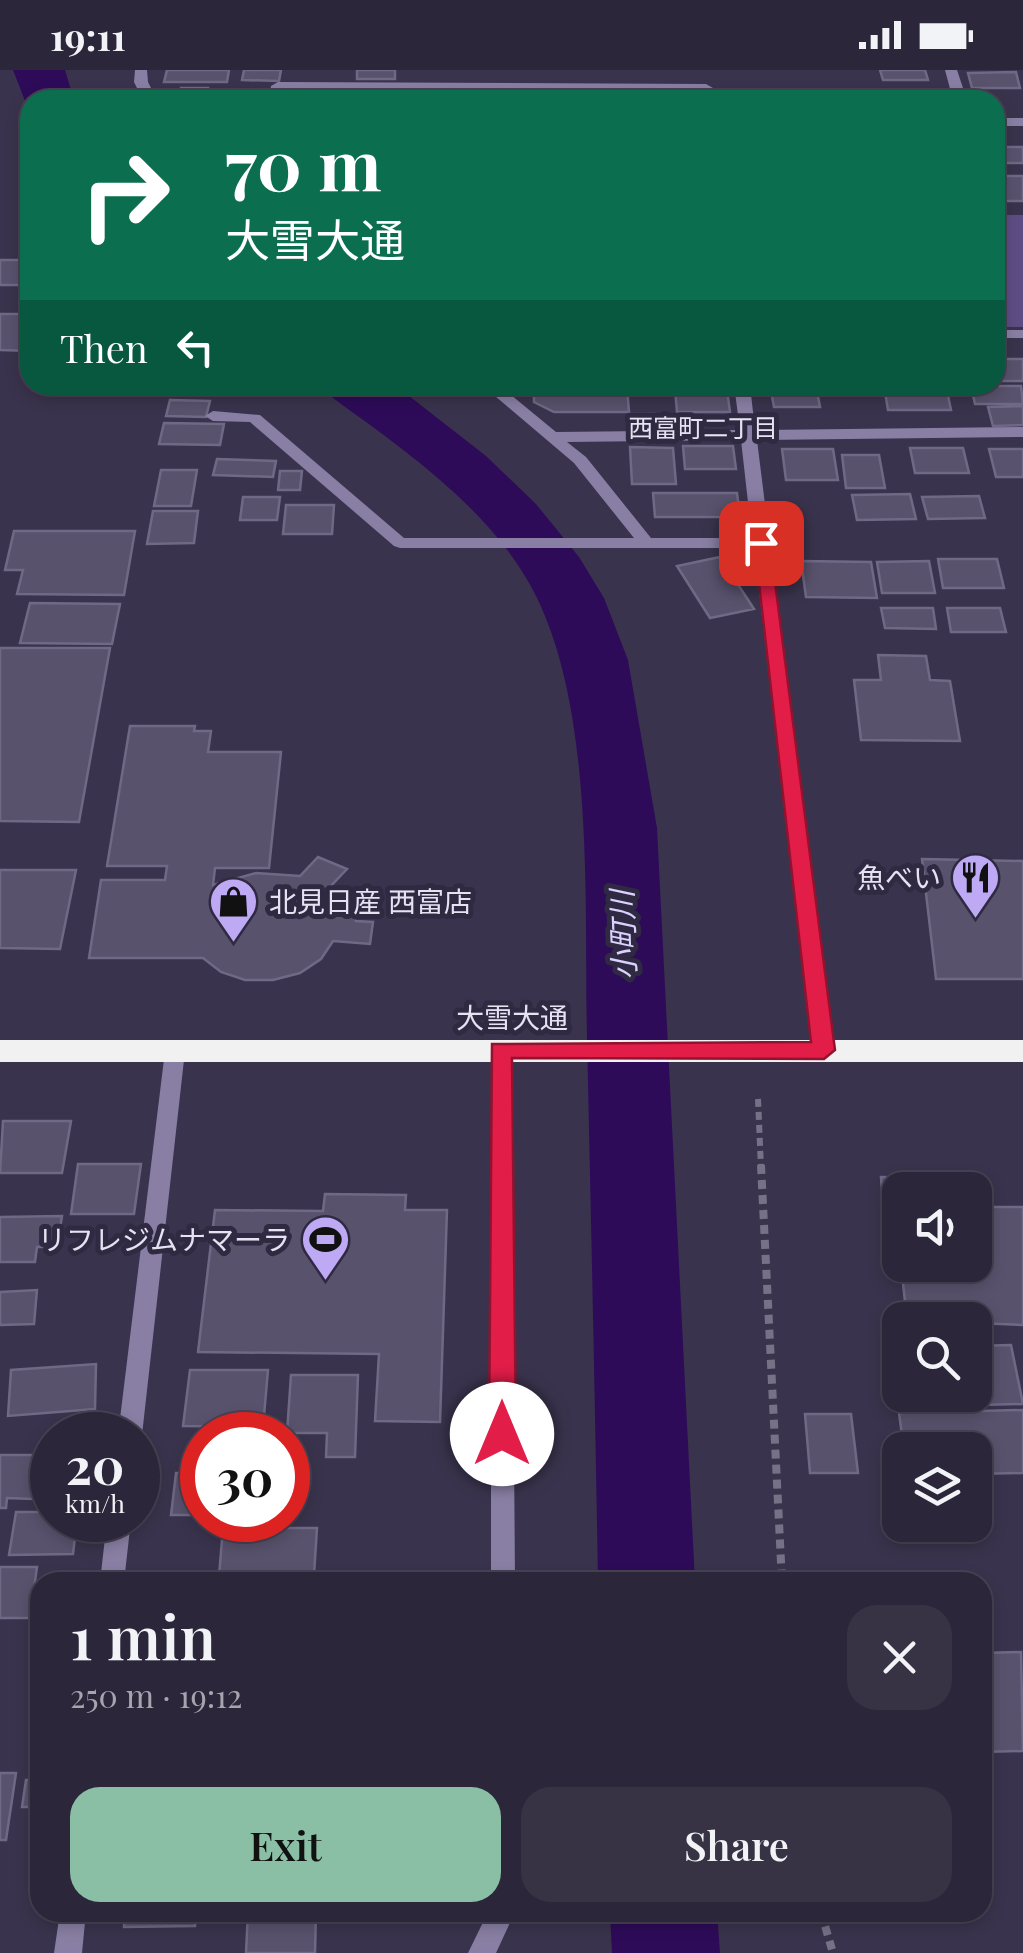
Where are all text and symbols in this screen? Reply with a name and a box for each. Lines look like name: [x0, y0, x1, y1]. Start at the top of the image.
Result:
text: 19:11: [50, 10, 126, 61]
text: 70 m: [225, 115, 382, 209]
icon: right: [60, 130, 190, 260]
text: 大雪大通: [225, 208, 405, 268]
icon: left: [168, 320, 223, 375]
text: Then: [60, 322, 148, 373]
district label: 西富町二丁目: [628, 410, 778, 443]
pin: [719, 501, 804, 586]
icon: arrive: [734, 516, 789, 571]
restaurant icon: 魚べい: [950, 852, 1002, 920]
place label: 魚べい: [857, 858, 941, 895]
shop icon: 北見日産 西富店: [208, 876, 260, 944]
place label: 北見日産 西富店: [269, 882, 472, 919]
water label: 小町川: [600, 886, 644, 981]
street label: 大雪大通: [456, 998, 568, 1035]
map controls: [882, 1172, 992, 1542]
button: sound: [882, 1172, 992, 1282]
sports icon: リフレジムナマーラ: [299, 1214, 351, 1282]
place label: リフレジムナマーラ: [38, 1220, 290, 1257]
button: search: [882, 1302, 992, 1412]
position arrow: [450, 1382, 554, 1486]
speed limit sign: 30: [180, 1412, 310, 1542]
text: 20: [66, 1431, 124, 1498]
button: layers: [882, 1432, 992, 1542]
text: km/h: [65, 1486, 125, 1519]
text: 1 min: [70, 1595, 216, 1675]
button: close: [847, 1605, 952, 1710]
text: 250 m · 19:12: [70, 1673, 242, 1716]
button: Exit: [70, 1787, 501, 1902]
button: Share: [521, 1787, 952, 1902]

